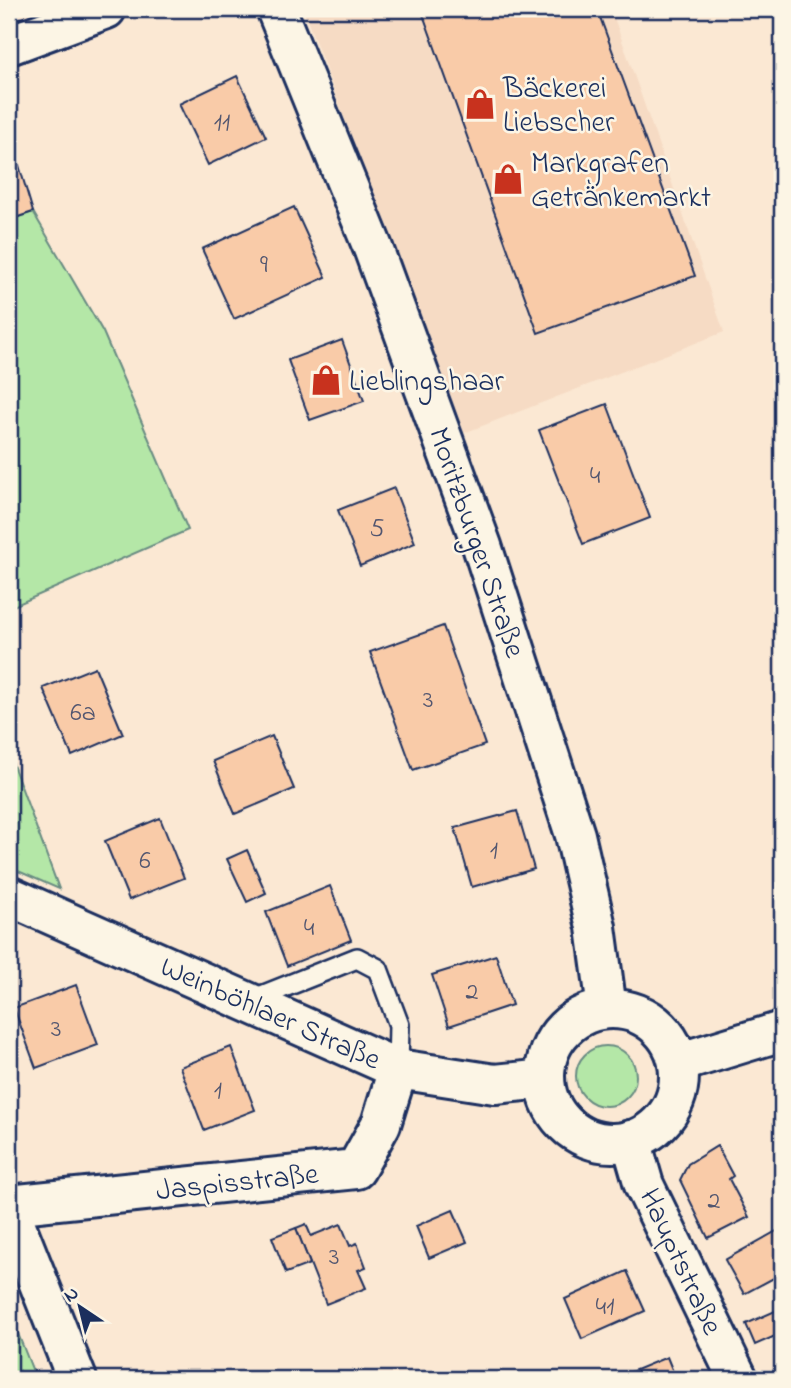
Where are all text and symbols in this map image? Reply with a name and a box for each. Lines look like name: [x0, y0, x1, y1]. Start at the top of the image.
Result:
place label: Bäckerei Liebscher: [502, 68, 615, 146]
shop icon: Bäckerei Liebscher: [463, 87, 497, 121]
house number: 11: [214, 105, 230, 143]
place label: Markgrafen Getränkemarkt: [531, 143, 711, 221]
shop icon: Markgrafen Getränkemarkt: [491, 162, 525, 196]
house number: 9: [260, 247, 268, 285]
place label: Lieblingshaar: [349, 361, 505, 405]
shop icon: Lieblingshaar: [309, 363, 343, 397]
street label: Moritzburger Straße: [415, 422, 535, 665]
house number: 4: [590, 458, 601, 496]
house number: 5: [370, 511, 385, 549]
house number: 3: [423, 682, 433, 720]
house number: 6a: [70, 695, 96, 733]
house number: 1: [490, 833, 498, 871]
house number: 6: [139, 843, 151, 881]
house number: 4: [304, 910, 315, 948]
street label: Weinböhlaer Straße: [153, 946, 388, 1083]
house number: 2: [466, 974, 479, 1012]
house number: 3: [51, 1011, 61, 1049]
house number: 1: [214, 1073, 222, 1111]
street label: Jaspisstraße: [154, 1154, 321, 1214]
street label: Hauptstraße: [626, 1182, 733, 1343]
house number: 2: [708, 1183, 721, 1221]
house number: 3: [329, 1239, 339, 1277]
north arrow: [46, 1272, 116, 1342]
text: N: [59, 1280, 85, 1310]
house number: 41: [596, 1289, 614, 1327]

